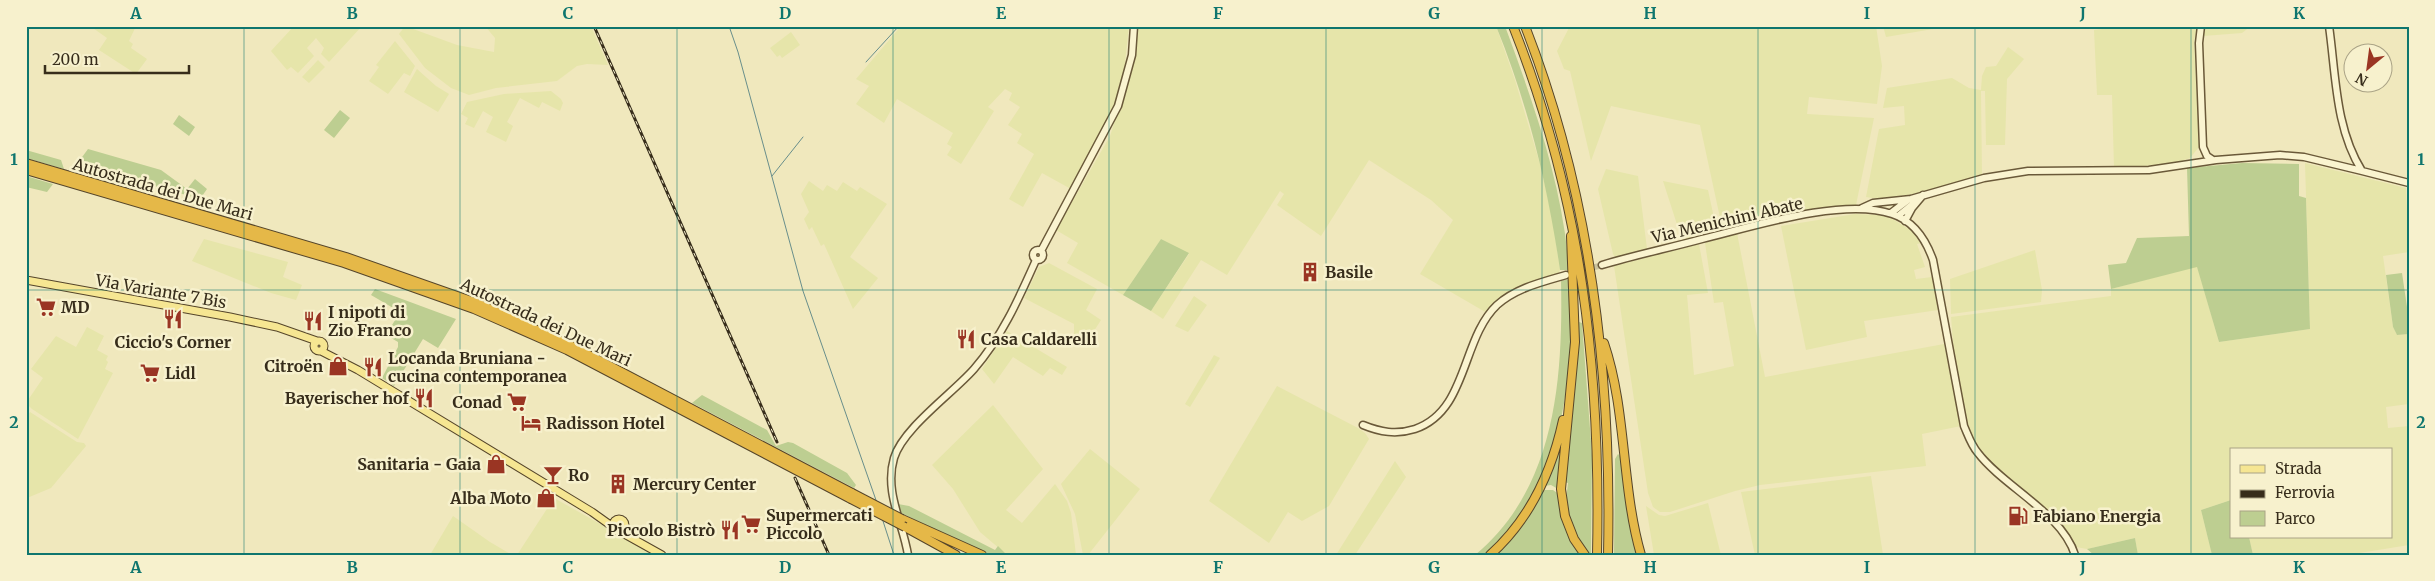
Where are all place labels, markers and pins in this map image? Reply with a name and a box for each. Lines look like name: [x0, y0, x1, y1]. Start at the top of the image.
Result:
building icon: Basile: [1299, 261, 1321, 283]
place label: Basile: [1325, 262, 1373, 282]
supermarket icon: MD: [35, 296, 57, 318]
place label: MD: [61, 297, 89, 317]
place label: I nipoti di Zio Franco: [328, 302, 412, 340]
restaurant icon: Ciccio's Corner: [162, 308, 184, 330]
restaurant icon: I nipoti di Zio Franco: [302, 310, 324, 332]
restaurant icon: Casa Caldarelli: [955, 328, 977, 350]
place label: Casa Caldarelli: [981, 329, 1097, 349]
place label: Ciccio's Corner: [115, 332, 232, 352]
place label: Locanda Bruniana - cucina contemporanea: [388, 348, 567, 386]
shop icon: Citroën: [327, 355, 349, 377]
place label: Citroën: [264, 356, 323, 376]
restaurant icon: Locanda Bruniana - cucina contemporanea: [362, 356, 384, 378]
supermarket icon: Lidl: [139, 362, 161, 384]
place label: Lidl: [165, 363, 196, 383]
restaurant icon: Bayerischer hof: [413, 387, 435, 409]
place label: Bayerischer hof: [285, 388, 410, 408]
supermarket icon: Conad: [506, 391, 528, 413]
place label: Conad: [452, 392, 502, 412]
hotel icon: Radisson Hotel: [520, 412, 542, 434]
place label: Radisson Hotel: [546, 413, 665, 433]
shop icon: Sanitaria - Gaia: [485, 453, 507, 475]
place label: Sanitaria - Gaia: [357, 454, 481, 474]
bar icon: Ro: [542, 464, 564, 486]
place label: Ro: [568, 465, 589, 485]
building icon: Mercury Center: [607, 473, 629, 495]
place label: Mercury Center: [633, 474, 757, 494]
shop icon: Alba Moto: [535, 487, 557, 509]
place label: Alba Moto: [449, 488, 531, 508]
place label: Supermercati Piccolo: [766, 505, 873, 543]
fuel station icon: Fabiano Energia: [2007, 505, 2029, 527]
place label: Fabiano Energia: [2033, 506, 2161, 526]
supermarket icon: Supermercati Piccolo: [740, 513, 762, 535]
restaurant icon: Piccolo Bistrò: [719, 519, 741, 541]
place label: Piccolo Bistrò: [607, 520, 715, 540]

